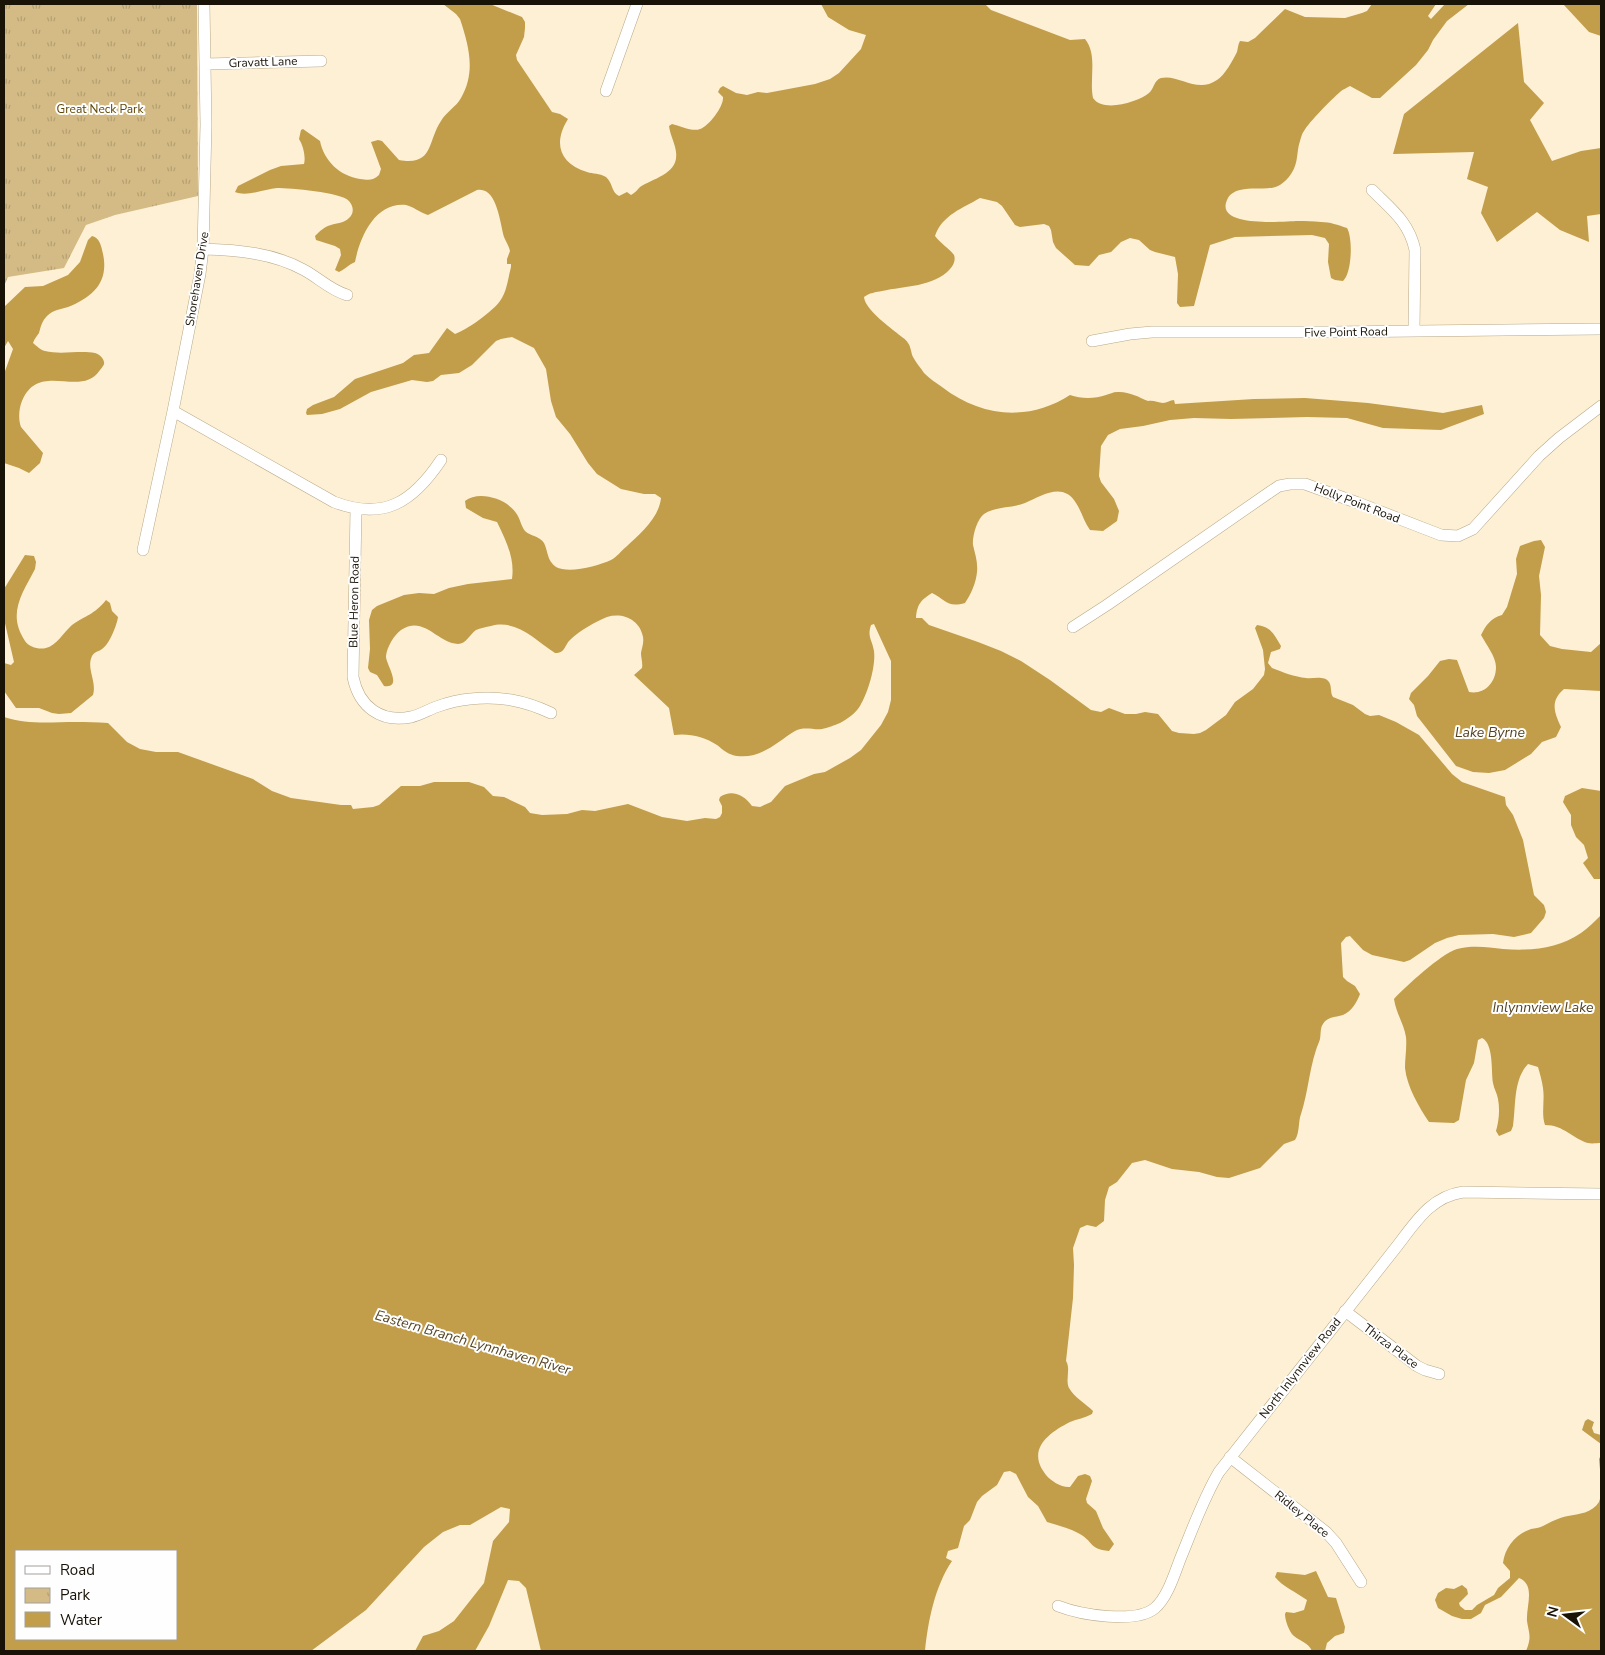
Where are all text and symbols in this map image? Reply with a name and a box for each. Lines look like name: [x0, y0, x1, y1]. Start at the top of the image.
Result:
street label: Gravatt Lane: [228, 53, 298, 71]
park label: Great Neck Park: [57, 101, 144, 117]
street label: Shorehaven Drive: [182, 231, 212, 327]
street label: Five Point Road: [1304, 323, 1388, 341]
street label: Holly Point Road: [1312, 479, 1402, 527]
street label: Blue Heron Road: [345, 556, 363, 648]
water label: Lake Byrne: [1455, 723, 1526, 742]
water label: Inlynnview Lake: [1492, 998, 1594, 1017]
water label: Eastern Branch Lynnhaven River: [373, 1305, 574, 1380]
street label: North Inlynnview Road: [1256, 1314, 1344, 1422]
street label: Thirza Place: [1360, 1320, 1422, 1372]
street label: Ridley Place: [1271, 1487, 1333, 1541]
legend: [15, 1550, 178, 1640]
text: Road: [60, 1560, 95, 1580]
text: Park: [60, 1585, 90, 1605]
north arrow: [1540, 1590, 1590, 1640]
text: N: [1542, 1604, 1563, 1619]
text: Water: [60, 1610, 103, 1630]

